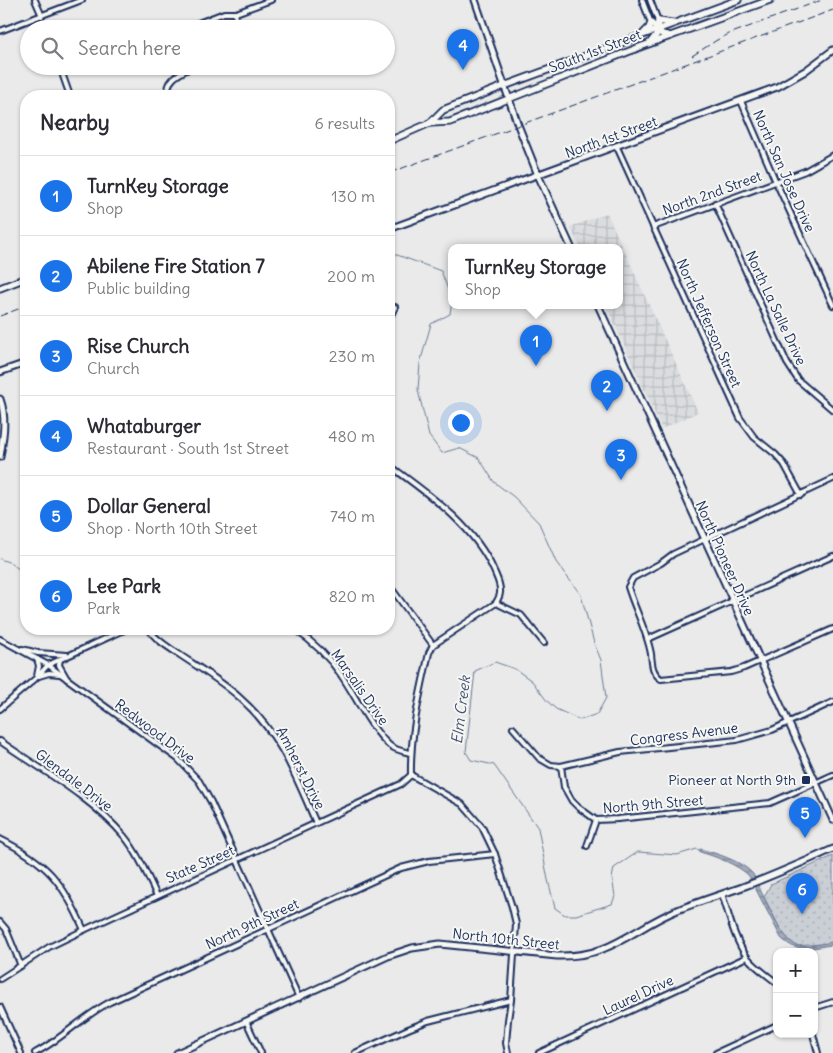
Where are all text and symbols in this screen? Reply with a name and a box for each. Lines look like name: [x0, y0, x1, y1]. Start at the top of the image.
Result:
search box: [20, 20, 395, 75]
street label: South 1st Street: [546, 25, 644, 77]
pin: 4: [447, 29, 479, 70]
icon: search: [38, 34, 66, 62]
text: Search here: [78, 36, 181, 60]
street label: North San Jose Drive: [749, 107, 819, 235]
text: Nearby: [40, 109, 110, 136]
street label: North 1st Street: [563, 112, 660, 162]
text: 6 results: [314, 113, 375, 133]
street label: North 2nd Street: [660, 167, 764, 219]
text: TurnKey Storage: [87, 174, 229, 198]
text: 1: [53, 186, 59, 206]
text: 130 m: [331, 186, 375, 206]
text: Shop: [87, 198, 123, 218]
popup: [448, 244, 623, 309]
street label: North La Salle Drive: [742, 248, 810, 368]
text: Abilene Fire Station 7: [87, 254, 265, 278]
text: TurnKey Storage: [465, 255, 606, 279]
street label: North Jefferson Street: [673, 256, 746, 390]
text: 2: [52, 266, 60, 286]
text: 200 m: [327, 266, 375, 286]
text: Public building: [87, 278, 190, 298]
text: Shop: [465, 279, 501, 299]
pin: 1: [520, 325, 552, 366]
text: Rise Church: [87, 334, 189, 358]
text: 3: [51, 346, 61, 366]
text: 230 m: [329, 346, 375, 366]
text: Church: [87, 358, 140, 378]
pin: 2: [591, 370, 623, 411]
your location: [448, 410, 474, 436]
text: Whataburger: [87, 414, 201, 438]
text: 4: [51, 426, 61, 446]
text: 480 m: [328, 426, 375, 446]
text: Restaurant · South 1st Street: [87, 438, 289, 458]
pin: 3: [605, 439, 637, 480]
text: Dollar General: [87, 494, 211, 518]
street label: North Pioneer Drive: [692, 498, 758, 618]
text: 5: [51, 506, 61, 526]
text: 740 m: [330, 506, 375, 526]
text: Shop · North 10th Street: [87, 518, 257, 538]
text: Lee Park: [87, 574, 161, 598]
text: 6: [51, 586, 61, 606]
text: 820 m: [329, 586, 375, 606]
text: Park: [87, 598, 120, 618]
street label: Marsalis Drive: [327, 646, 393, 728]
water label: Elm Creek: [447, 674, 474, 745]
street label: Redwood Drive: [111, 695, 199, 767]
street label: Congress Avenue: [629, 718, 739, 750]
street label: Amherst Drive: [273, 724, 329, 812]
street label: Glendale Drive: [32, 745, 116, 815]
place label: Pioneer at North 9th: [668, 771, 796, 789]
marker: Pioneer at North 9th: [800, 774, 812, 786]
street label: North 9th Street: [602, 791, 704, 817]
pin: 5: [789, 797, 821, 838]
street label: State Street: [163, 841, 237, 887]
pin: 6: [786, 873, 818, 914]
street label: North 9th Street: [203, 894, 302, 953]
street label: North 10th Street: [452, 924, 561, 954]
map controls: [773, 948, 818, 1038]
button: +: [773, 948, 818, 993]
street label: Laurel Drive: [600, 971, 676, 1019]
button: −: [773, 993, 818, 1038]

